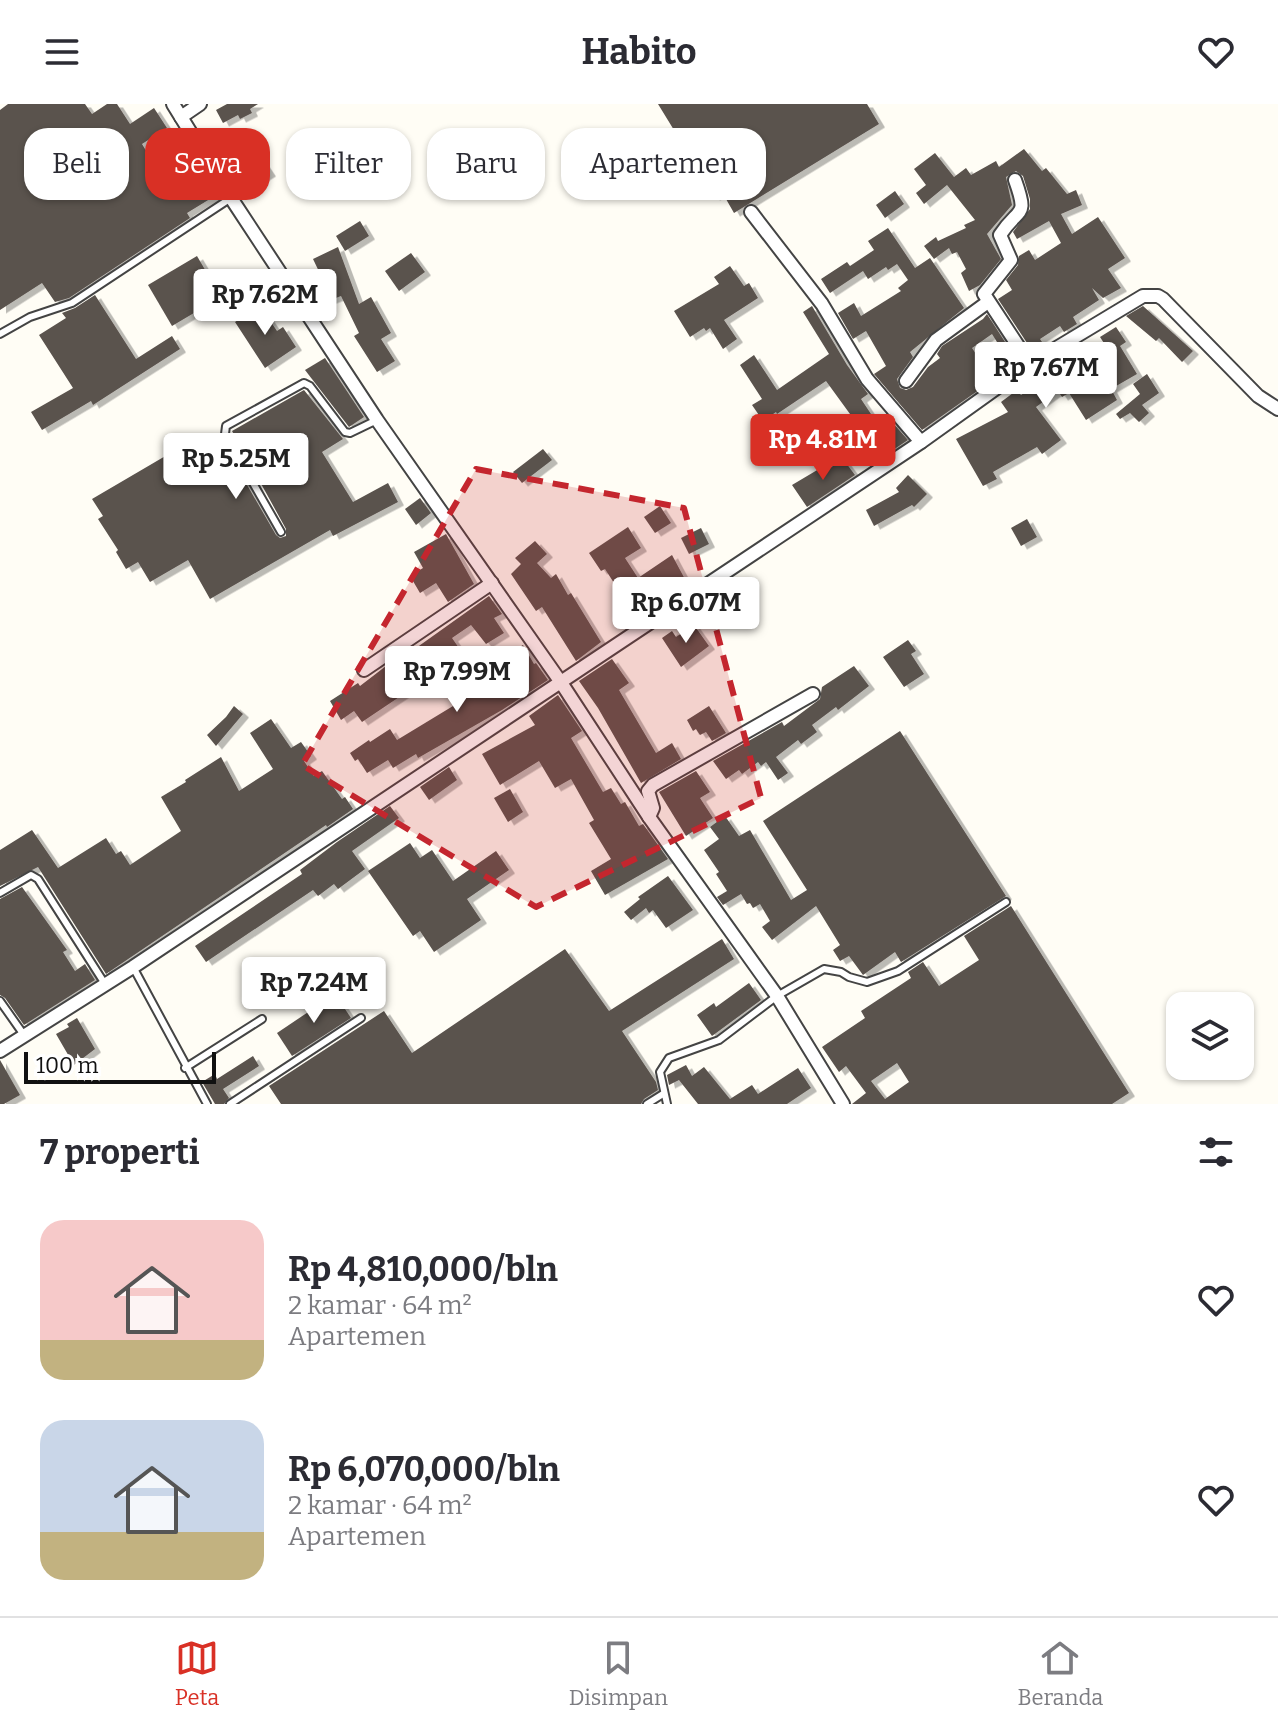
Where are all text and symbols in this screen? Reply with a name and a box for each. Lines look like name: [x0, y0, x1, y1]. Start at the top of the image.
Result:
icon: menu: [40, 30, 84, 74]
text: Habito: [581, 30, 697, 74]
icon: heart: [1194, 30, 1238, 74]
chip: Beli: [24, 128, 129, 200]
chip: Sewa: [145, 128, 270, 200]
chip: Filter: [286, 128, 411, 200]
chip: Baru: [427, 128, 545, 200]
chip: Apartemen: [561, 128, 766, 200]
pin: Rp 7.62M: [182, 269, 348, 337]
text: Rp 7.62M: [211, 279, 319, 310]
pin: Rp 7.67M: [963, 342, 1129, 410]
text: Rp 7.67M: [993, 352, 1099, 383]
pin: Rp 4.81M: [740, 414, 906, 482]
text: Rp 4.81M: [768, 424, 878, 455]
pin: Rp 5.25M: [153, 433, 319, 501]
text: Rp 5.25M: [181, 443, 291, 474]
pin: Rp 6.07M: [603, 577, 769, 645]
text: Rp 6.07M: [630, 587, 742, 618]
pin: Rp 7.99M: [374, 646, 540, 714]
text: Rp 7.99M: [403, 656, 511, 687]
pin: Rp 7.24M: [231, 957, 397, 1025]
text: Rp 7.24M: [260, 967, 368, 998]
map controls: [1166, 992, 1254, 1080]
button: layers: [1166, 992, 1254, 1080]
scale bar: [24, 1048, 216, 1084]
text: 100 m: [36, 1052, 99, 1079]
icon: filters: [1194, 1130, 1238, 1174]
text: 7 properti: [40, 1132, 200, 1173]
text: Rp 4,810,000/bln: [288, 1249, 558, 1290]
icon: home: [104, 1252, 200, 1348]
icon: heart: [1194, 1278, 1238, 1322]
text: 2 kamar · 64 m²: [288, 1290, 472, 1321]
text: Apartemen: [288, 1321, 426, 1352]
text: Rp 6,070,000/bln: [288, 1449, 560, 1490]
icon: home: [104, 1452, 200, 1548]
icon: heart: [1194, 1478, 1238, 1522]
text: 2 kamar · 64 m²: [288, 1490, 472, 1521]
text: Apartemen: [288, 1521, 426, 1552]
tab: Peta: [175, 1636, 219, 1711]
tab: Disimpan: [569, 1636, 668, 1711]
tab: Beranda: [1017, 1636, 1103, 1711]

